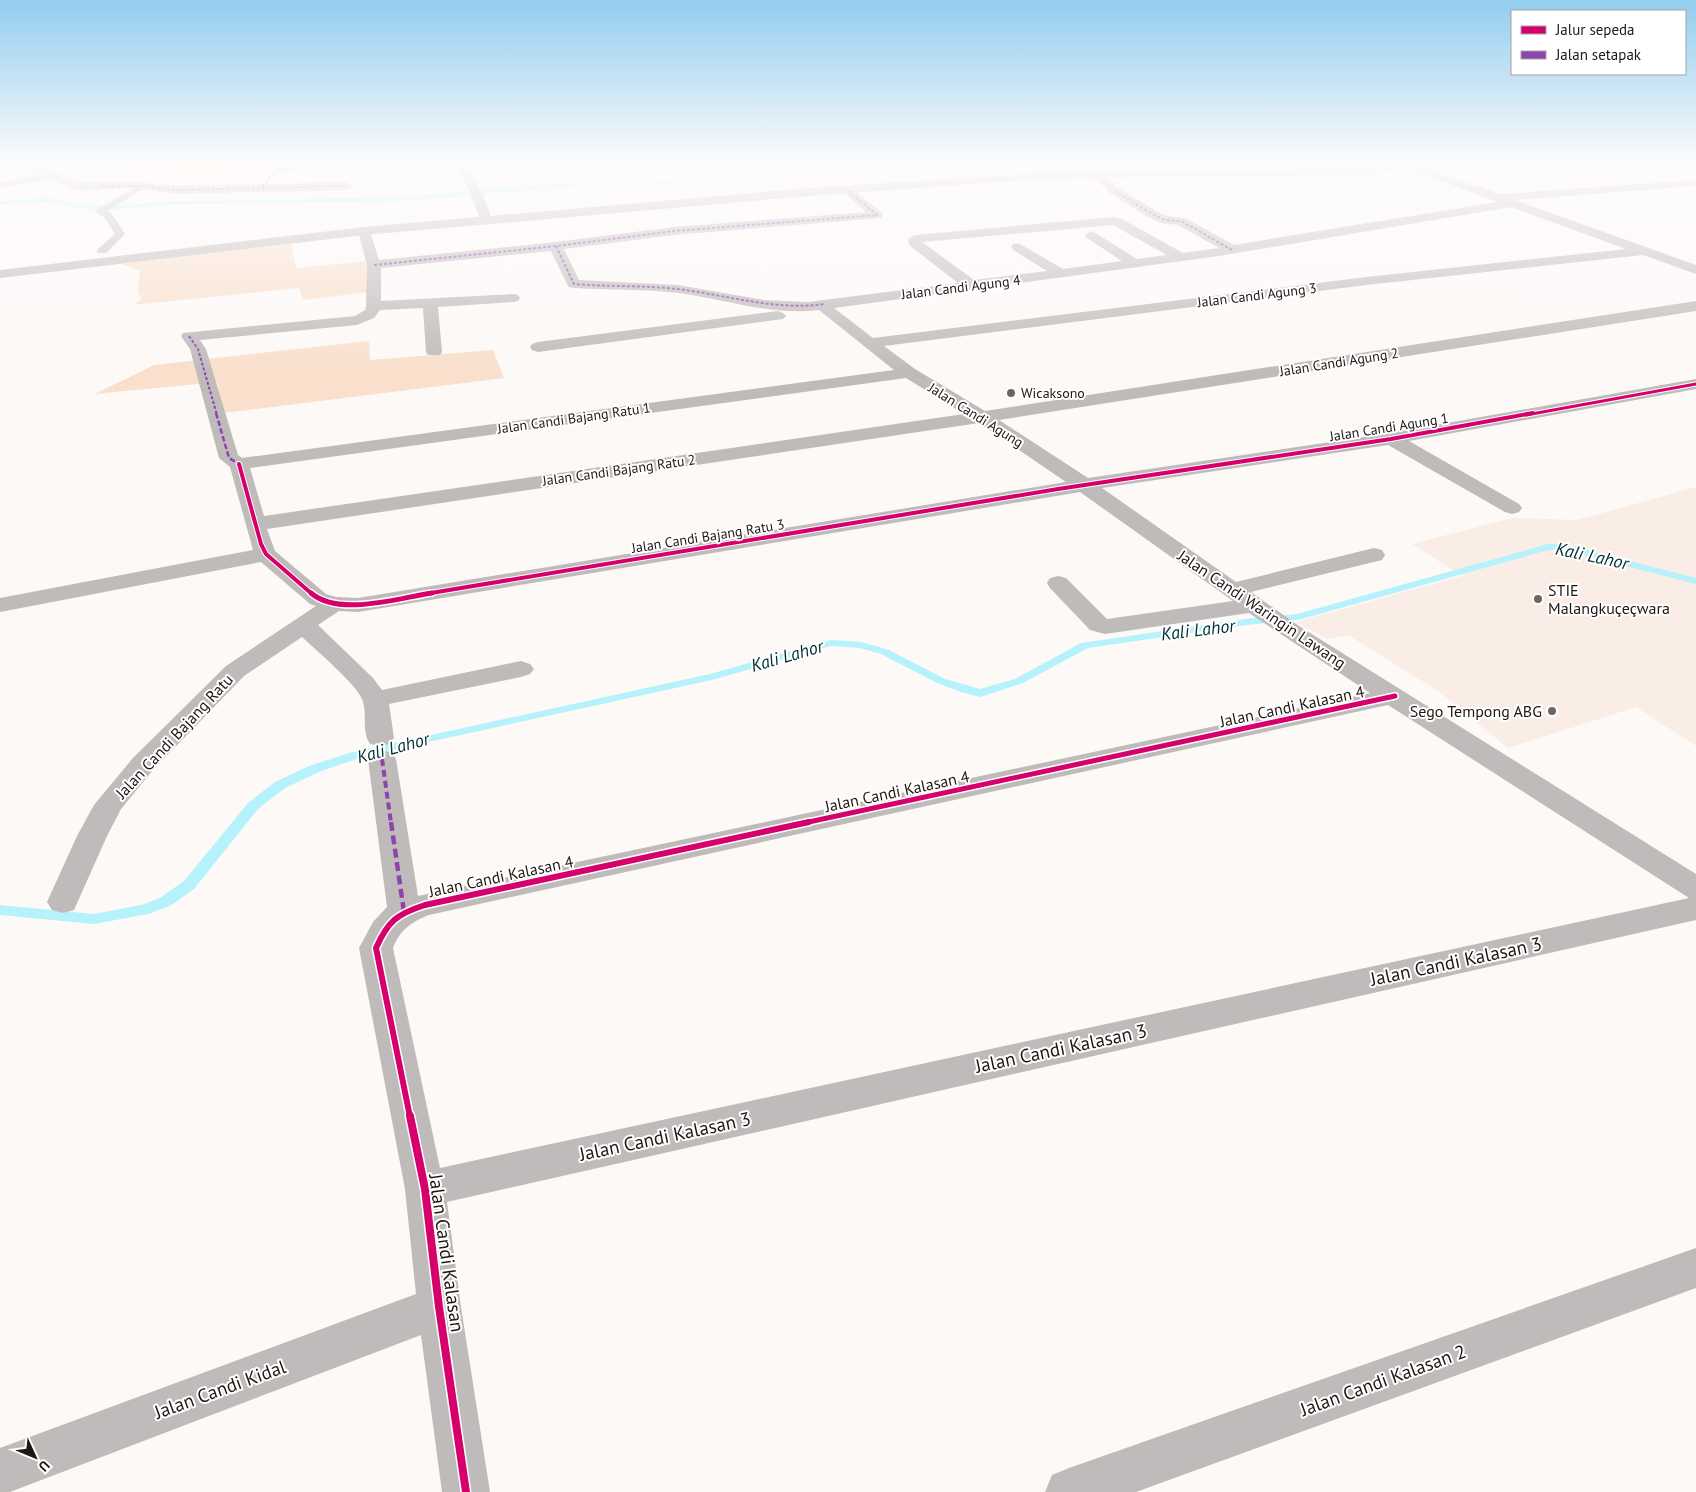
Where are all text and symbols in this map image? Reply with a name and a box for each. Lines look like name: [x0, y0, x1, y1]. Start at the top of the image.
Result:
legend: [1511, 10, 1686, 75]
text: Jalur sepeda: [1555, 20, 1635, 39]
text: Jalan setapak: [1555, 45, 1642, 64]
street label: Jalan Candi Agung 4: [899, 271, 1022, 303]
street label: Jalan Candi Agung 3: [1195, 279, 1318, 311]
street label: Jalan Candi Agung 2: [1277, 344, 1400, 380]
street label: Jalan Candi Agung: [924, 378, 1027, 451]
place label: Wicaksono: [1021, 384, 1085, 402]
marker: Wicaksono: [1005, 387, 1017, 399]
street label: Jalan Candi Bajang Ratu 1: [495, 398, 652, 438]
street label: Jalan Candi Agung 1: [1327, 409, 1450, 445]
street label: Jalan Candi Bajang Ratu 2: [540, 450, 697, 490]
street label: Jalan Candi Bajang Ratu 3: [629, 515, 786, 557]
water label: Kali Lahor: [1553, 537, 1632, 575]
street label: Jalan Candi Waringin Lawang: [1173, 545, 1350, 673]
place label: STIE Malangkuçeçwara: [1548, 580, 1670, 618]
marker: STIE Malangkuçeçwara: [1532, 593, 1544, 605]
water label: Kali Lahor: [1160, 613, 1237, 645]
water label: Kali Lahor: [748, 634, 827, 677]
street label: Jalan Candi Bajang Ratu: [110, 669, 237, 803]
street label: Jalan Candi Kalasan 4: [1217, 681, 1366, 731]
place label: Sego Tempong ABG: [1410, 701, 1542, 721]
marker: Sego Tempong ABG: [1546, 705, 1558, 717]
water label: Kali Lahor: [354, 726, 433, 768]
street label: Jalan Candi Kalasan 4: [822, 766, 971, 816]
street label: Jalan Candi Kalasan 4: [426, 851, 575, 901]
street label: Jalan Candi Kalasan 3: [1367, 931, 1544, 991]
street label: Jalan Candi Kalasan 3: [972, 1018, 1149, 1078]
street label: Jalan Candi Kalasan 3: [576, 1106, 753, 1166]
street label: Jalan Candi Kalasan: [424, 1171, 470, 1334]
street label: Jalan Candi Kalasan 2: [1296, 1339, 1469, 1422]
street label: Jalan Candi Kidal: [150, 1354, 289, 1424]
north arrow: [10, 1432, 60, 1482]
text: U: [35, 1457, 54, 1475]

